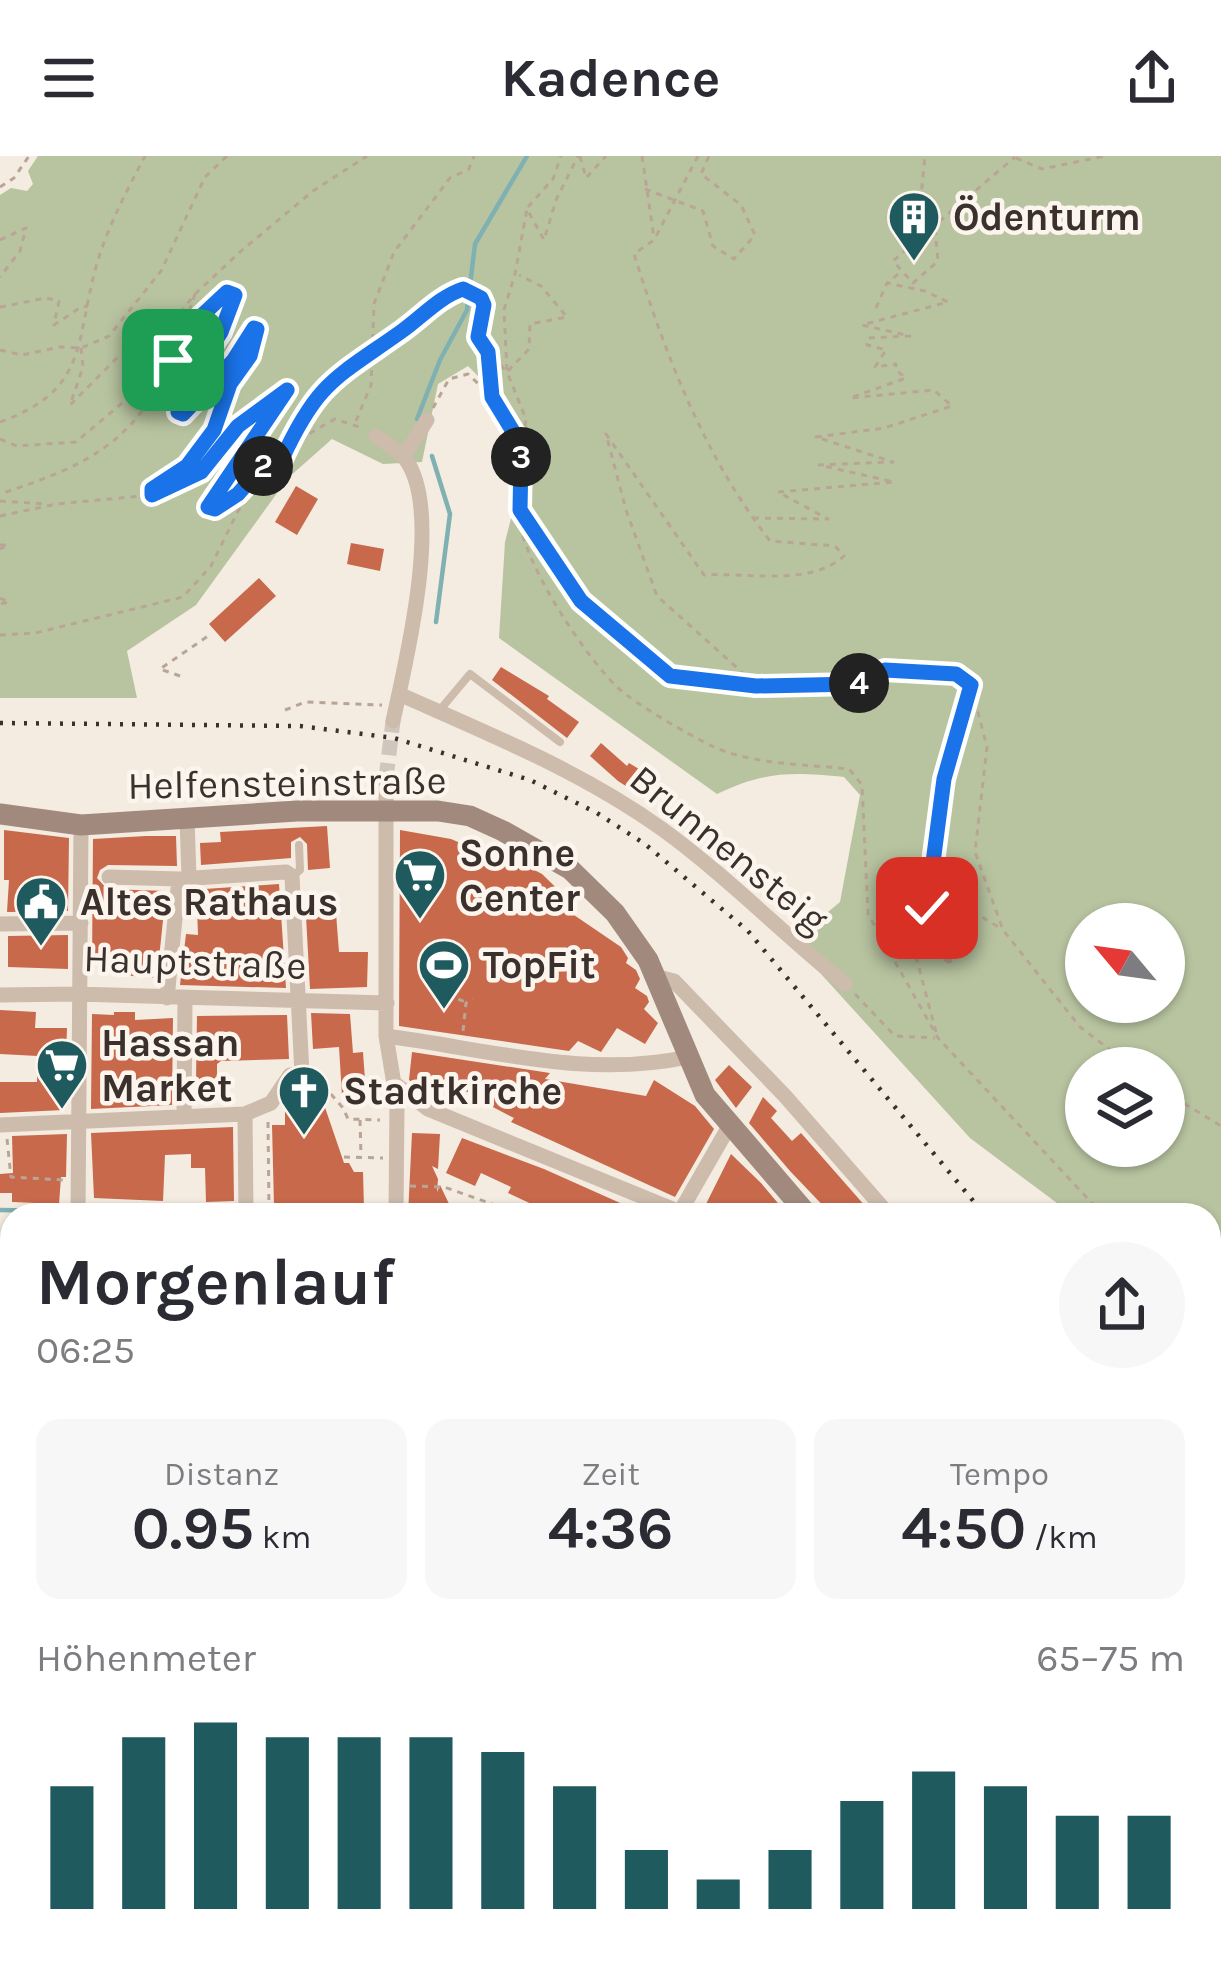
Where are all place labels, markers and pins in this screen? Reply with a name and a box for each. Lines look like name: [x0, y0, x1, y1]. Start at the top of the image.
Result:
building icon: Ödenturm: [886, 189, 942, 263]
place label: Ödenturm: [953, 194, 1141, 240]
pin: [122, 309, 224, 411]
pin: 3: [491, 427, 551, 487]
pin: 2: [233, 436, 293, 496]
pin: 4: [829, 653, 889, 713]
place label: Sonne Center: [459, 830, 581, 921]
supermarket icon: Sonne Center: [392, 847, 448, 921]
pin: [876, 857, 978, 959]
public building icon: Altes Rathaus: [13, 874, 69, 948]
place label: Altes Rathaus: [80, 879, 338, 925]
sports icon: TopFit: [416, 937, 472, 1011]
place label: TopFit: [483, 942, 596, 988]
place label: Hassan Market: [101, 1020, 240, 1111]
supermarket icon: Hassan Market: [34, 1037, 90, 1111]
church icon: Stadtkirche: [276, 1063, 332, 1137]
place label: Stadtkirche: [343, 1068, 562, 1114]

